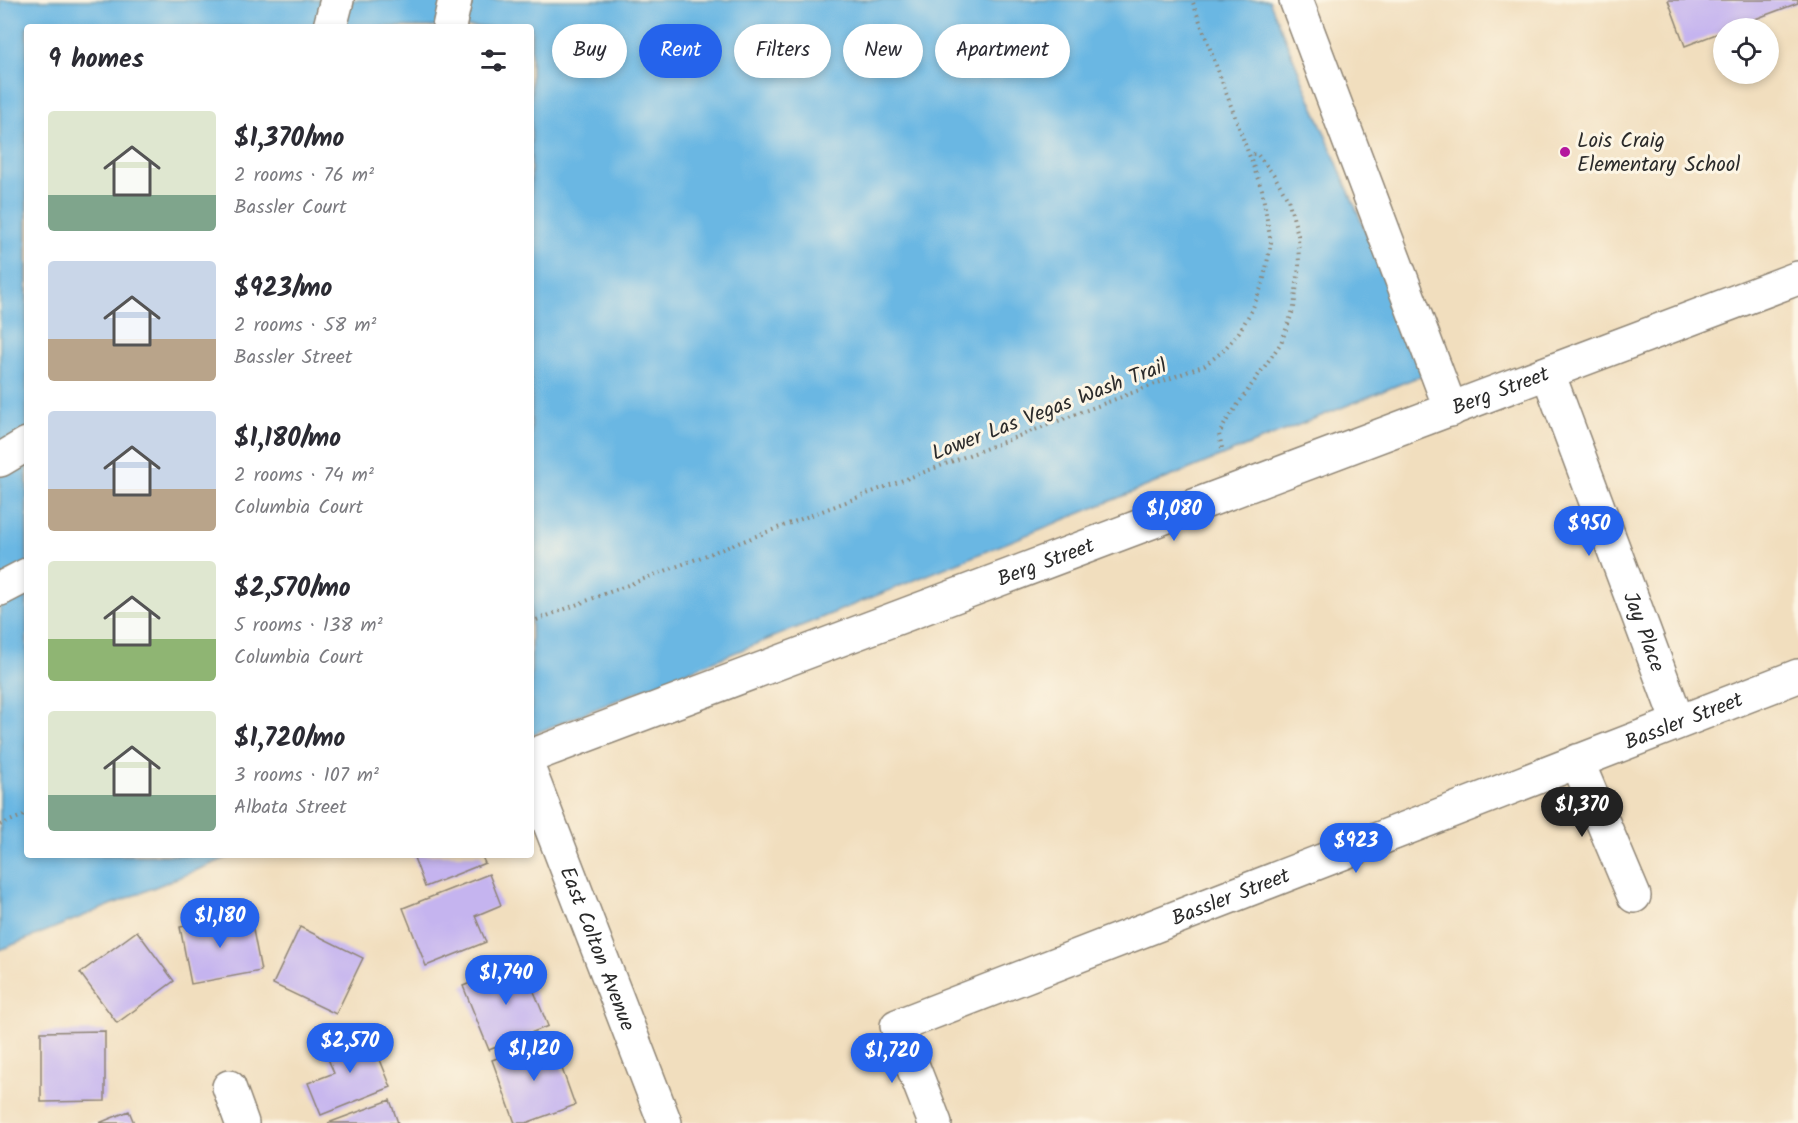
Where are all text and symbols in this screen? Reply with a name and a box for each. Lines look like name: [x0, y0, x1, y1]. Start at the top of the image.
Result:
map controls: [1713, 18, 1779, 84]
button: locate: [1713, 18, 1779, 84]
chip: Buy: [552, 24, 627, 78]
chip: Rent: [639, 24, 722, 78]
chip: Filters: [734, 24, 831, 78]
chip: New: [843, 24, 923, 78]
chip: Apartment: [935, 24, 1070, 78]
text: 9 homes: [48, 39, 144, 81]
icon: filters: [477, 44, 510, 77]
text: $1,370/mo: [234, 118, 344, 160]
place label: Lois Craig Elementary School: [1577, 125, 1740, 182]
icon: home: [96, 135, 168, 207]
marker: Lois Craig Elementary School: [1558, 145, 1572, 159]
text: 2 rooms · 76 m²: [234, 160, 374, 192]
text: Bassler Court: [234, 192, 347, 224]
text: $923/mo: [234, 268, 332, 310]
icon: home: [96, 285, 168, 357]
text: 2 rooms · 58 m²: [234, 310, 376, 342]
text: Bassler Street: [234, 342, 352, 374]
street label: Lower Las Vegas Wash Trail: [927, 350, 1172, 471]
street label: Berg Street: [1448, 358, 1555, 425]
text: $1,180/mo: [234, 418, 341, 460]
icon: home: [96, 435, 168, 507]
text: 2 rooms · 74 m²: [234, 460, 374, 492]
pin: $1,080: [1125, 491, 1223, 542]
text: Columbia Court: [234, 492, 363, 524]
text: $1,080: [1146, 494, 1202, 526]
pin: $950: [1553, 506, 1625, 557]
text: $950: [1568, 509, 1610, 541]
street label: Berg Street: [993, 530, 1100, 597]
text: $2,570/mo: [234, 568, 351, 610]
icon: home: [96, 585, 168, 657]
street label: Jay Place: [1613, 587, 1673, 677]
text: 5 rooms · 138 m²: [234, 610, 383, 642]
text: Columbia Court: [234, 642, 363, 674]
street label: Bassler Street: [1620, 684, 1749, 760]
text: $1,720/mo: [234, 718, 345, 760]
icon: home: [96, 735, 168, 807]
text: 3 rooms · 107 m²: [234, 760, 379, 792]
pin: $1,370: [1533, 787, 1631, 838]
text: $1,370: [1555, 790, 1609, 822]
text: Albata Street: [234, 792, 347, 824]
pin: $923: [1320, 823, 1392, 874]
text: $923: [1334, 826, 1378, 858]
street label: Bassler Street: [1167, 860, 1296, 936]
street label: East Colton Avenue: [550, 862, 643, 1037]
pin: $1,180: [171, 898, 269, 949]
text: $1,180: [194, 901, 246, 933]
pin: $1,740: [457, 955, 555, 1006]
text: $1,740: [479, 958, 533, 990]
pin: $2,570: [301, 1023, 399, 1074]
text: $2,570: [321, 1026, 379, 1058]
pin: $1,120: [485, 1031, 583, 1082]
pin: $1,720: [843, 1033, 941, 1084]
text: $1,120: [508, 1034, 560, 1066]
text: $1,720: [865, 1036, 919, 1068]

